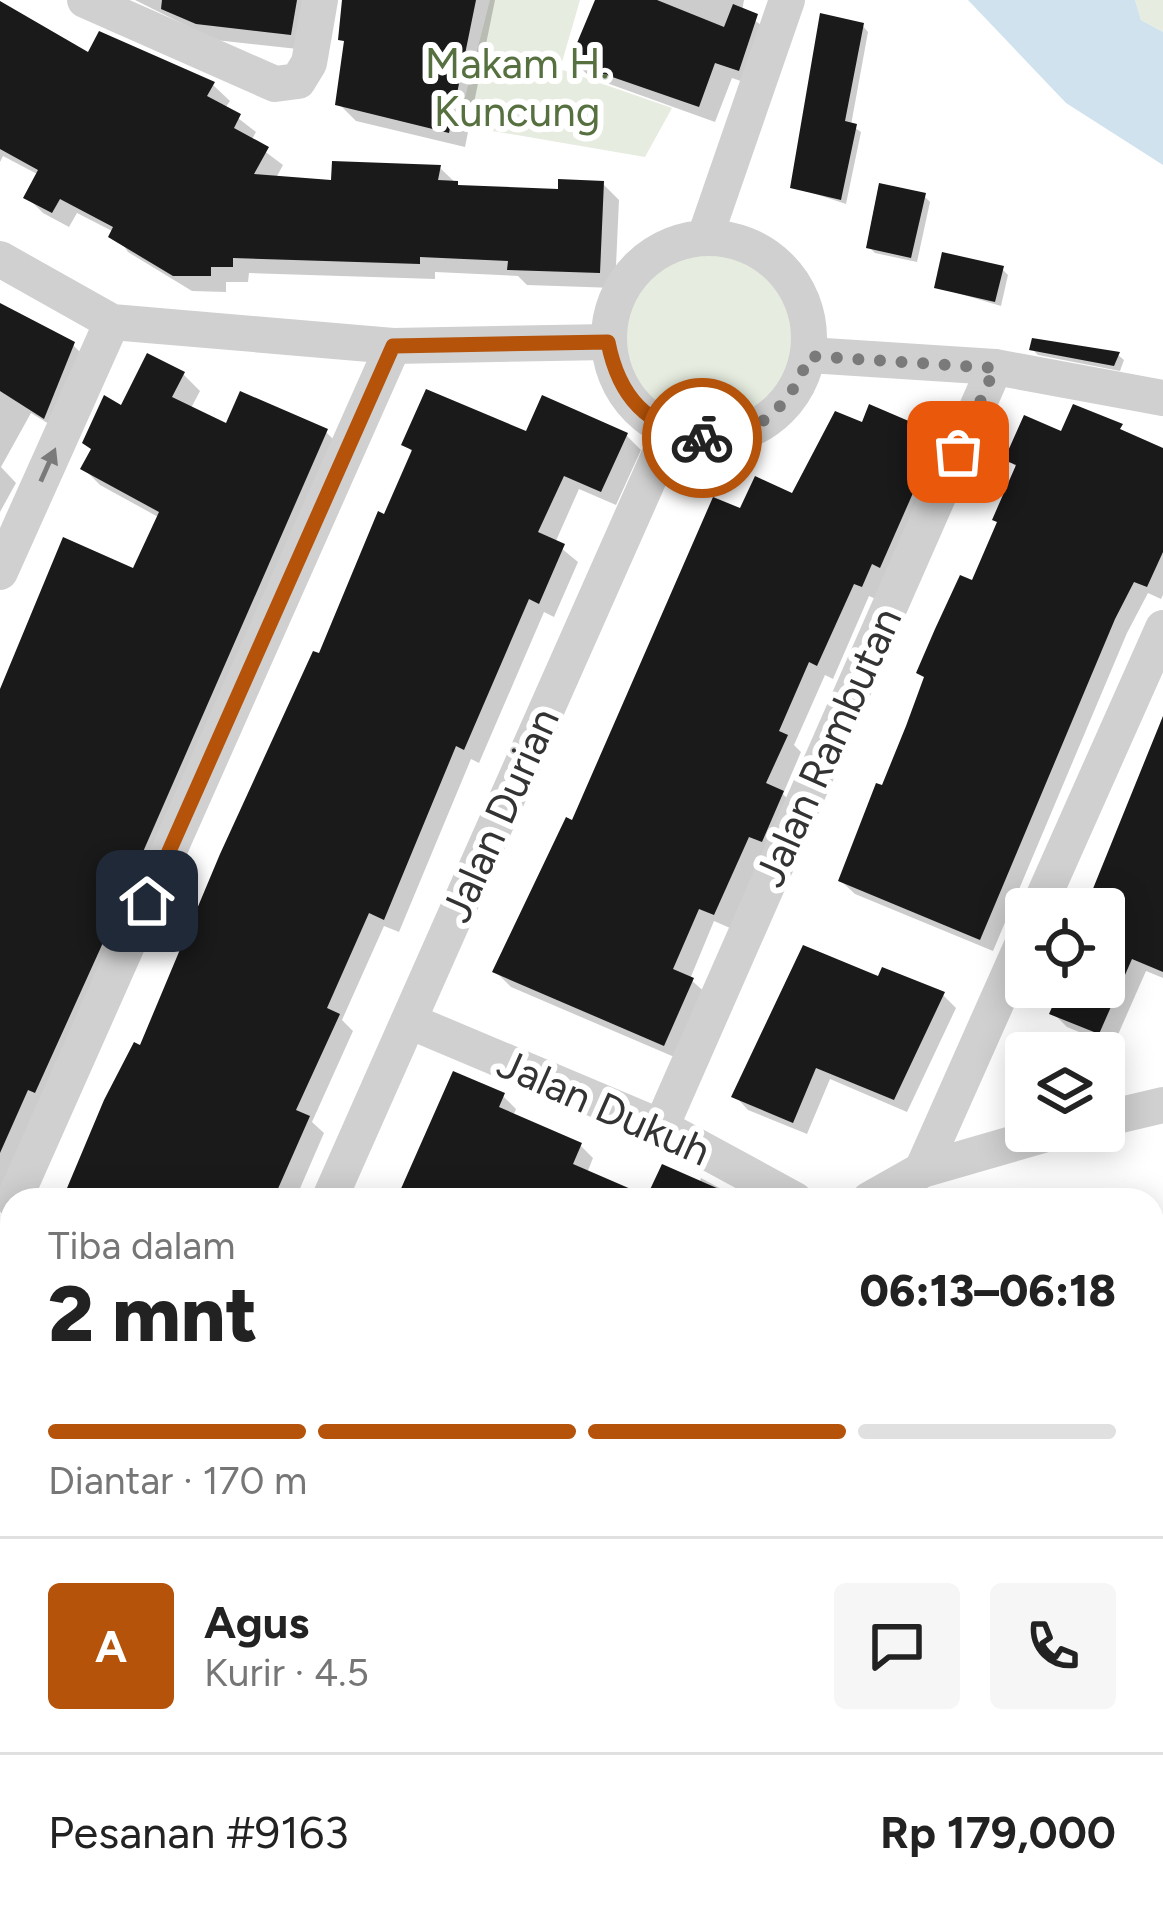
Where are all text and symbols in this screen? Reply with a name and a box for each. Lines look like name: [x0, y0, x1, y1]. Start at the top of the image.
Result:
park label: Makam H. Kuncung: [425, 38, 609, 137]
courier: [642, 378, 762, 498]
pin: [907, 401, 1009, 503]
icon: bike: [669, 405, 735, 471]
icon: bag: [925, 419, 991, 485]
one-way arrow: [38, 447, 58, 482]
street label: Jalan Rambutan: [744, 600, 912, 894]
street label: Jalan Durian: [430, 700, 570, 930]
pin: [96, 850, 198, 952]
icon: home: [114, 868, 180, 934]
map controls: [1005, 888, 1125, 1152]
button: locate: [1005, 888, 1125, 1008]
button: layers: [1005, 1032, 1125, 1152]
street label: Jalan Dukuh: [490, 1038, 718, 1176]
text: Tiba dalam: [48, 1222, 235, 1269]
text: 06:13–06:18: [860, 1263, 1116, 1317]
text: 2 mnt: [48, 1267, 258, 1361]
text: Diantar · 170 m: [48, 1457, 307, 1504]
button: chat: [834, 1583, 960, 1709]
button: phone: [990, 1583, 1116, 1709]
text: Agus: [204, 1595, 309, 1649]
text: A: [95, 1619, 127, 1673]
text: Kurir · 4.5: [204, 1649, 369, 1696]
text: Pesanan #9163: [48, 1805, 349, 1859]
text: Rp 179,000: [880, 1805, 1116, 1859]

